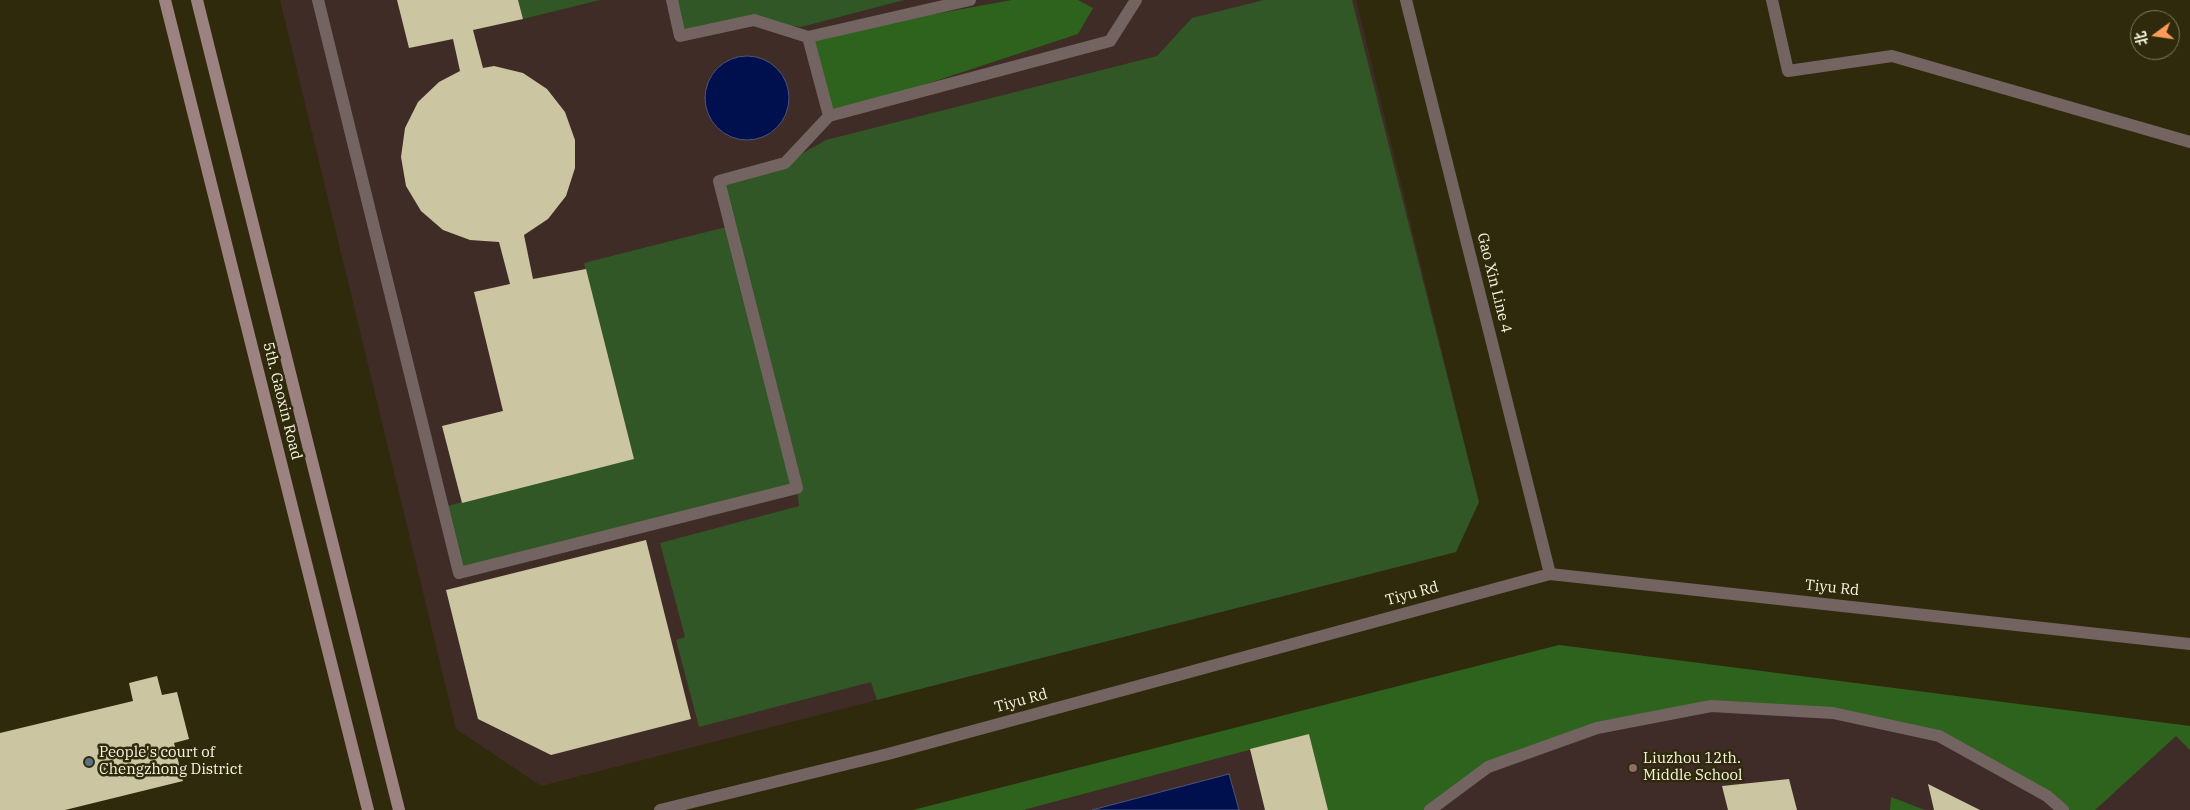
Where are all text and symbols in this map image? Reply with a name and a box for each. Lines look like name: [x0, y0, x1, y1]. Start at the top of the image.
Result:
north arrow: [2130, 10, 2180, 60]
text: 北: [2131, 29, 2152, 47]
street label: Gao Xin Line 4: [1473, 231, 1515, 335]
street label: 5th. Gaoxin Road: [259, 340, 305, 462]
street label: Tiyu Rd: [1804, 576, 1860, 600]
street label: Tiyu Rd: [1383, 578, 1441, 610]
street label: Tiyu Rd: [992, 685, 1050, 717]
place label: People's court of Chengzhong District: [99, 744, 243, 779]
place label: Liuzhou 12th. Middle School: [1643, 750, 1743, 785]
marker: People's court of Chengzhong District: [83, 756, 95, 768]
marker: Liuzhou 12th. Middle School: [1627, 762, 1639, 774]

